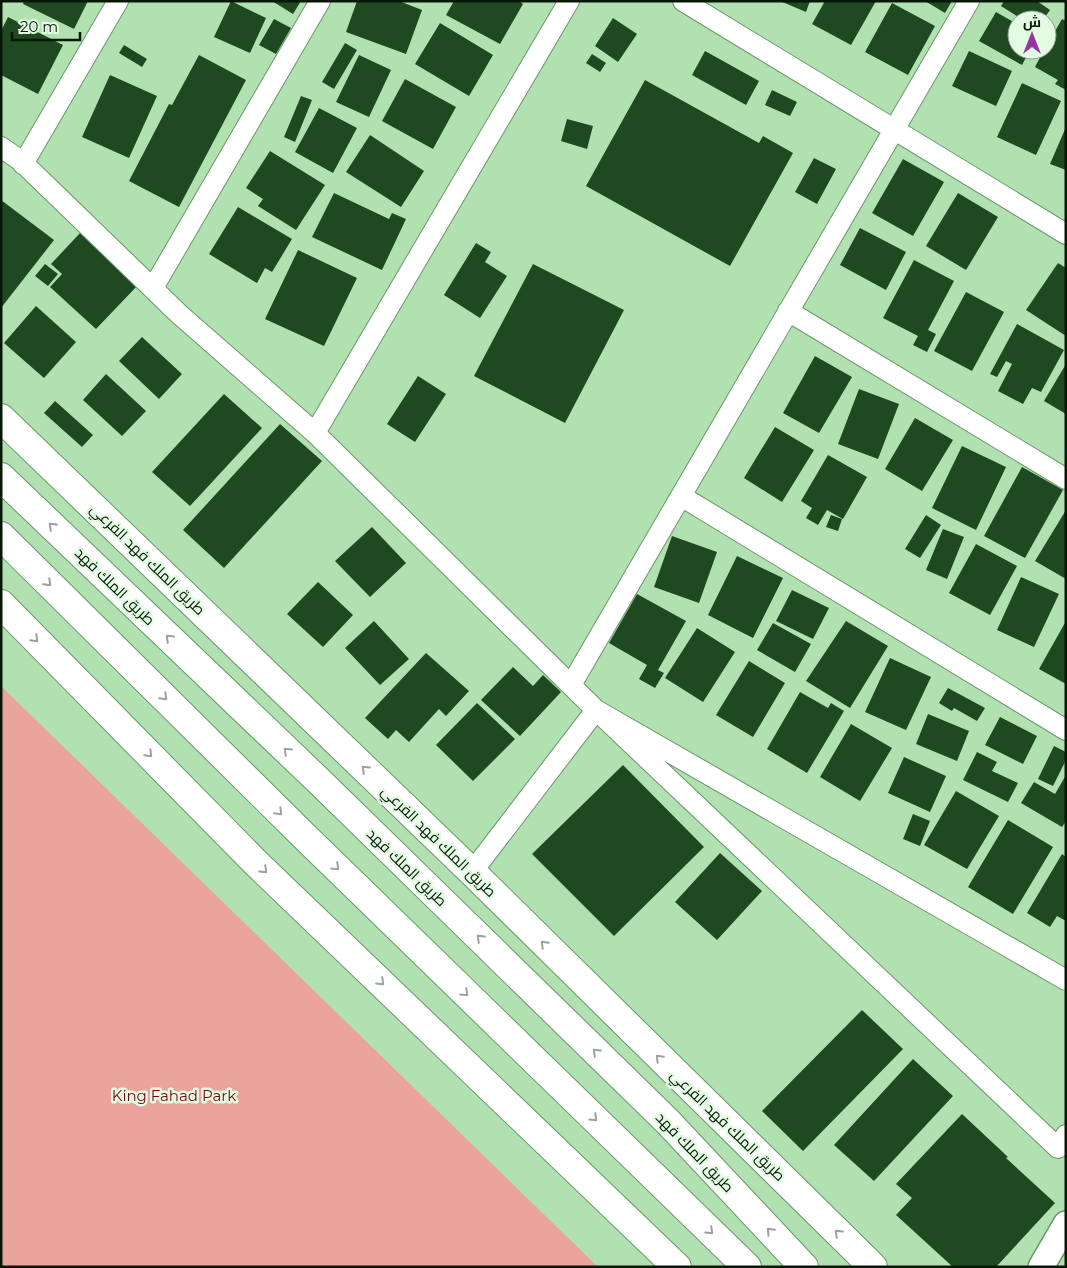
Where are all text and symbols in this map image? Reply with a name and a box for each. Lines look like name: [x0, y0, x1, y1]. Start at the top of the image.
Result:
scale bar: [12, 10, 80, 42]
north arrow: [1007, 10, 1057, 60]
text: ش: [1023, 13, 1041, 31]
text: 20 m: [20, 17, 58, 36]
street label: طريق الملك فهد الفرعي: [87, 500, 209, 618]
one-way arrow: [49, 523, 58, 532]
street label: طريق الملك فهد: [71, 543, 159, 629]
one-way arrow: [42, 577, 51, 586]
one-way arrow: [30, 633, 39, 642]
one-way arrow: [166, 635, 175, 644]
one-way arrow: [158, 691, 167, 700]
one-way arrow: [283, 748, 292, 757]
one-way arrow: [144, 749, 153, 758]
one-way arrow: [362, 766, 371, 775]
street label: طريق الملك فهد الفرعي: [378, 782, 500, 900]
one-way arrow: [273, 806, 282, 815]
street label: طريق الملك فهد: [363, 824, 451, 910]
one-way arrow: [330, 861, 339, 870]
one-way arrow: [258, 864, 267, 873]
one-way arrow: [477, 935, 486, 944]
one-way arrow: [541, 940, 550, 949]
one-way arrow: [375, 977, 384, 986]
one-way arrow: [459, 987, 468, 996]
one-way arrow: [593, 1049, 602, 1058]
one-way arrow: [656, 1055, 665, 1064]
street label: طريق الملك فهد الفرعي: [667, 1066, 789, 1184]
park label: King Fahad Park: [112, 1086, 236, 1105]
street label: طريق الملك فهد: [652, 1108, 738, 1196]
one-way arrow: [588, 1112, 597, 1121]
one-way arrow: [705, 1225, 714, 1234]
one-way arrow: [767, 1228, 776, 1237]
one-way arrow: [835, 1230, 844, 1239]

